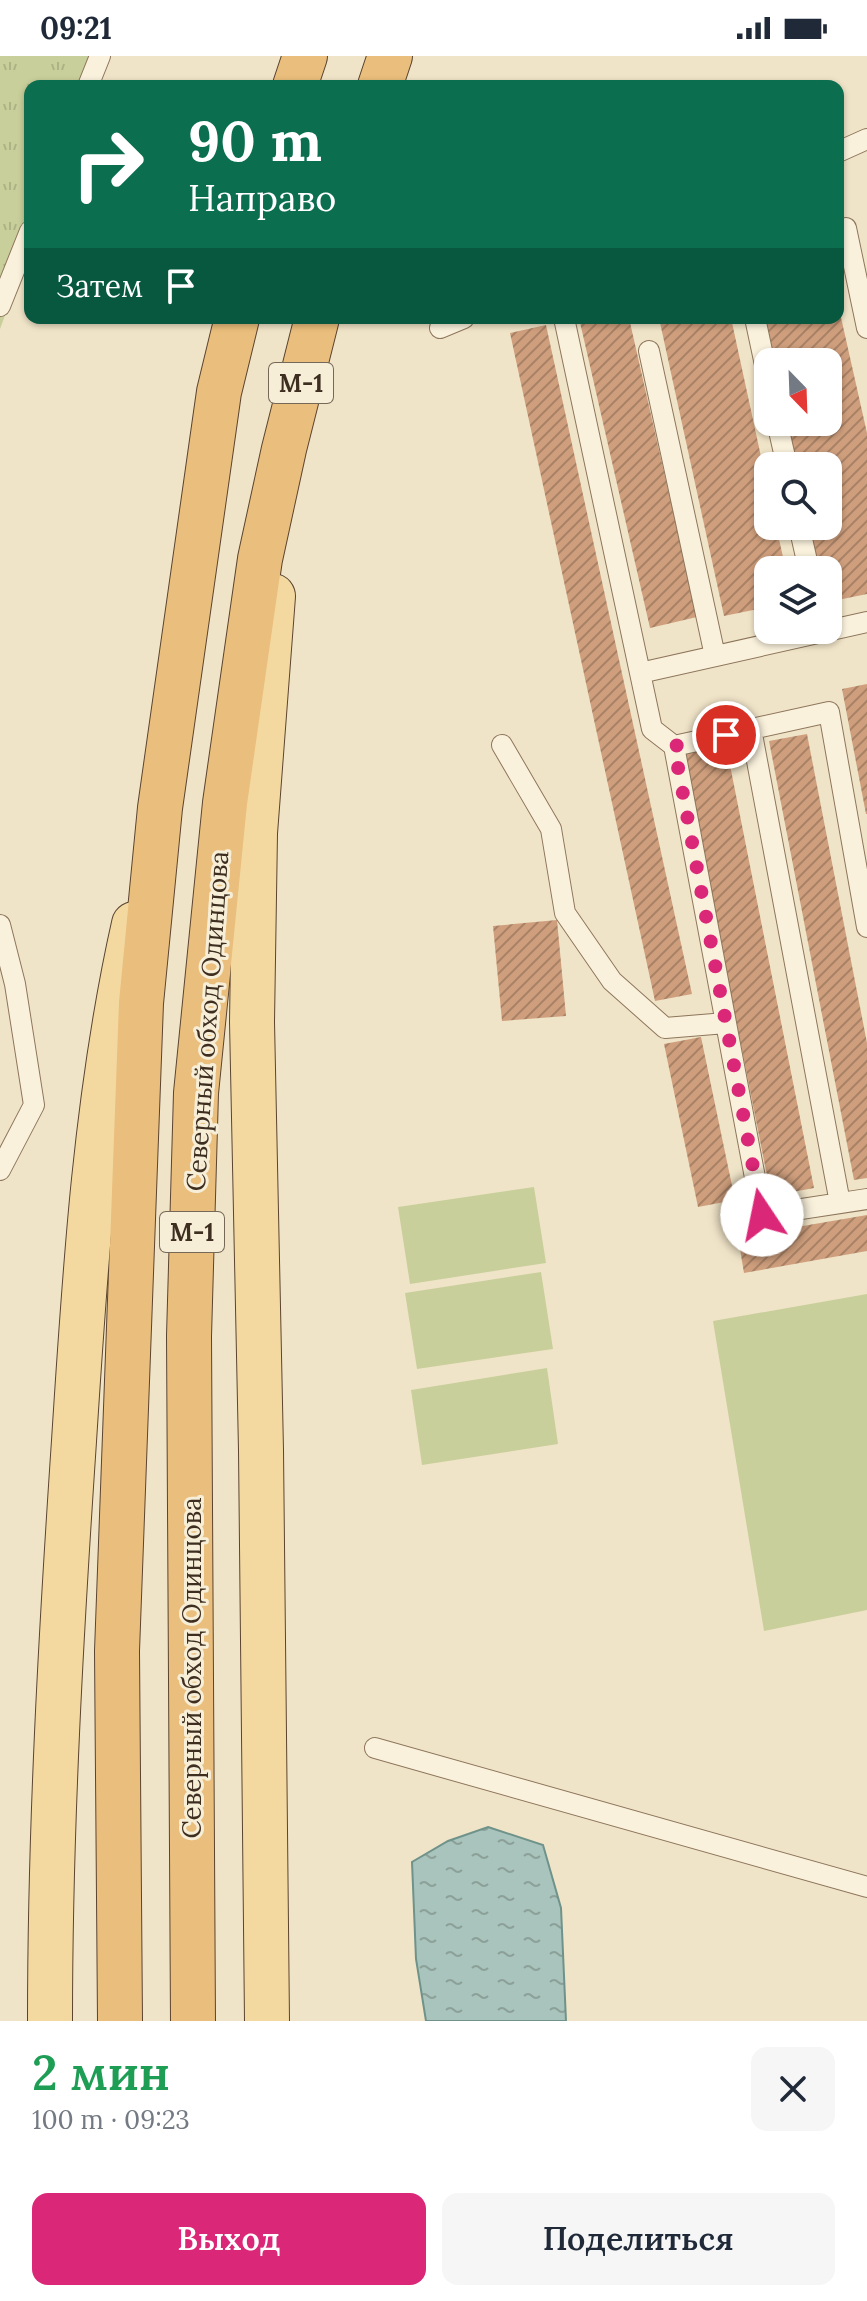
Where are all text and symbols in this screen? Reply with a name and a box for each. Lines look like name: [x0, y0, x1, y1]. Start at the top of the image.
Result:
text: 09:21: [40, 9, 112, 47]
text: 90 m: [188, 105, 322, 176]
icon: right: [56, 112, 160, 216]
text: Направо: [188, 175, 336, 221]
icon: arrive: [159, 264, 203, 308]
text: Затем: [56, 267, 143, 305]
north arrow: [754, 348, 842, 436]
map controls: [754, 348, 842, 644]
road number: М-1: [269, 363, 333, 403]
button: search: [754, 452, 842, 540]
button: layers: [754, 556, 842, 644]
pin: [692, 701, 760, 769]
icon: arrive: [704, 713, 748, 757]
street label: Северный обход Одинцова: [179, 850, 235, 1192]
position arrow: [720, 1173, 804, 1257]
road number: М-1: [160, 1212, 224, 1252]
street label: Северный обход Одинцова: [175, 1497, 208, 1839]
text: 2 мин: [32, 2042, 170, 2103]
button: close: [751, 2047, 835, 2131]
text: 100 m · 09:23: [32, 2103, 190, 2136]
button: Выход: [32, 2193, 426, 2285]
button: Поделиться: [442, 2193, 835, 2285]

